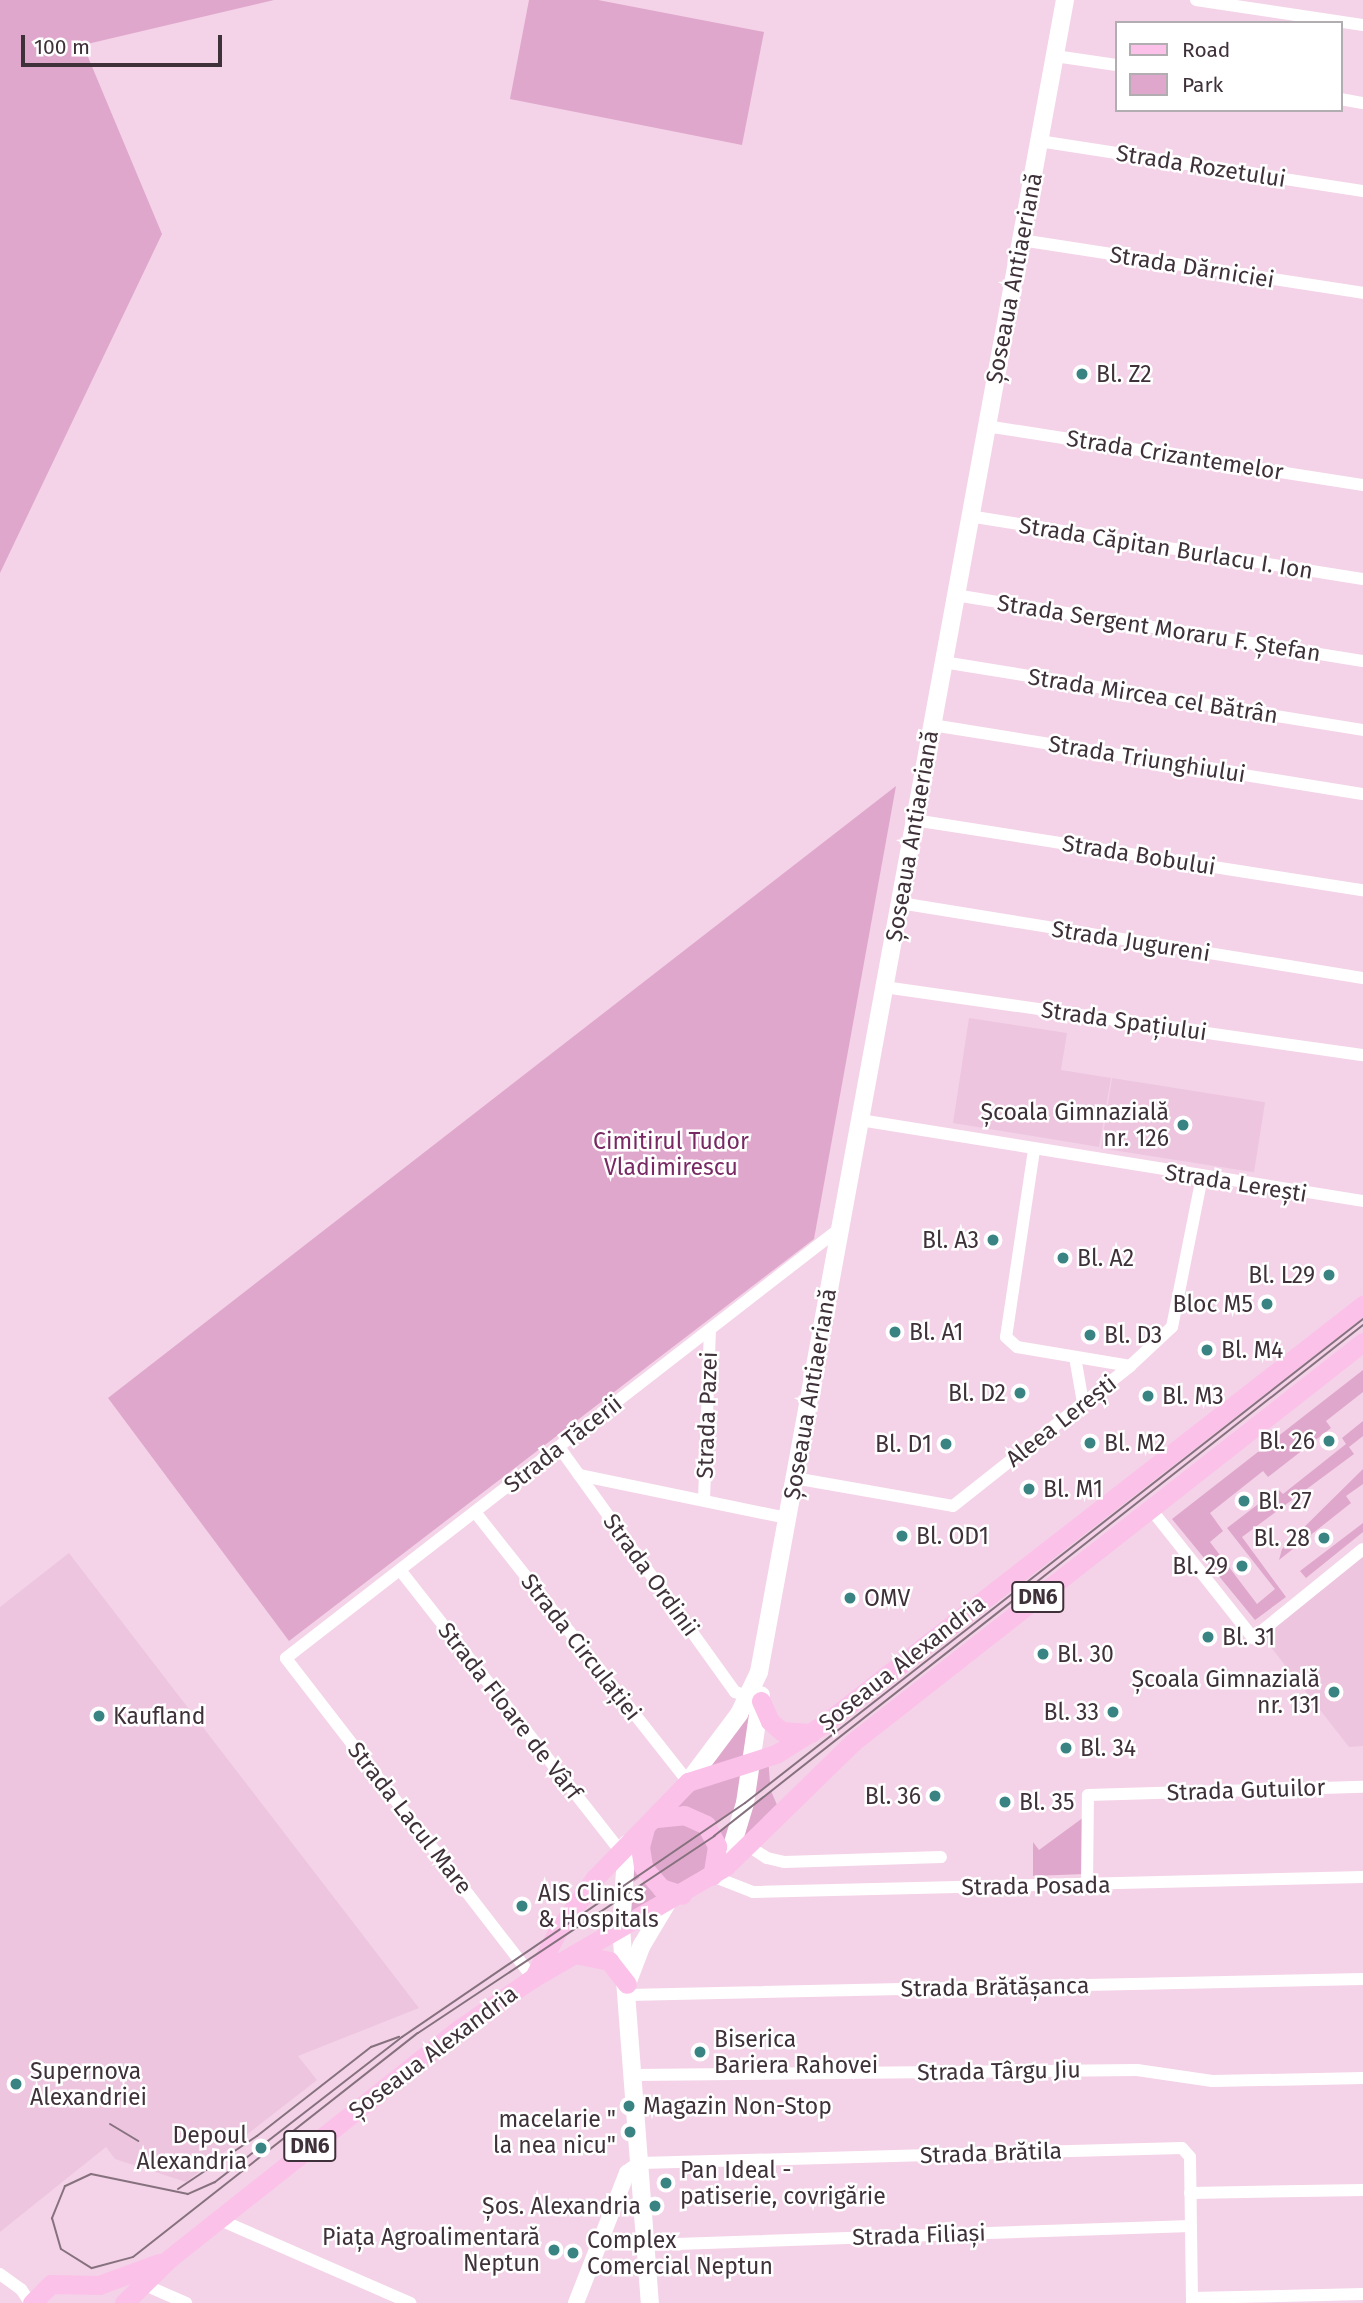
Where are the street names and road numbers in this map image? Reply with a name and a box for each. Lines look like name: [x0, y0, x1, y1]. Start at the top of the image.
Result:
street label: Strada Rozetului: [1114, 139, 1288, 193]
street label: Șoseaua Antiaeriană: [980, 170, 1048, 386]
street label: Strada Dărniciei: [1108, 240, 1276, 294]
street label: Strada Crizantemelor: [1065, 424, 1285, 486]
street label: Strada Căpitan Burlacu I. Ion: [1017, 511, 1315, 585]
street label: Strada Sergent Moraru F. Ștefan: [995, 589, 1323, 667]
street label: Strada Mircea cel Bătrân: [1026, 663, 1280, 729]
street label: Șoseaua Antiaeriană: [880, 728, 944, 944]
street label: Strada Triunghiului: [1047, 730, 1247, 788]
street label: Strada Bobului: [1060, 829, 1218, 881]
street label: Strada Jugureni: [1050, 915, 1212, 967]
street label: Strada Spațiului: [1039, 996, 1209, 1046]
street label: Strada Lerești: [1163, 1158, 1309, 1208]
street label: Șoseaua Antiaeriană: [778, 1286, 842, 1502]
street label: Strada Pazei: [691, 1351, 723, 1479]
street label: Aleea Lerești: [1000, 1369, 1122, 1473]
street label: Strada Tăcerii: [499, 1389, 627, 1499]
street label: Strada Ordinii: [597, 1508, 705, 1642]
street label: Strada Circulației: [515, 1568, 647, 1726]
road number: DN6: [1010, 1580, 1066, 1614]
street label: Șoseaua Alexandria: [813, 1589, 991, 1737]
street label: Strada Floare de Vârf: [432, 1617, 588, 1805]
street label: Strada Lacul Mare: [342, 1736, 478, 1900]
street label: Strada Gutuilor: [1166, 1773, 1326, 1807]
street label: Strada Posada: [961, 1871, 1111, 1901]
street label: Strada Brătășanca: [900, 1972, 1090, 2002]
street label: Șoseaua Alexandria: [343, 1980, 523, 2124]
street label: Strada Târgu Jiu: [917, 2056, 1081, 2086]
road number: DN6: [282, 2128, 338, 2164]
street label: Strada Brătila: [919, 2137, 1063, 2169]
street label: Strada Filiași: [852, 2219, 986, 2251]

